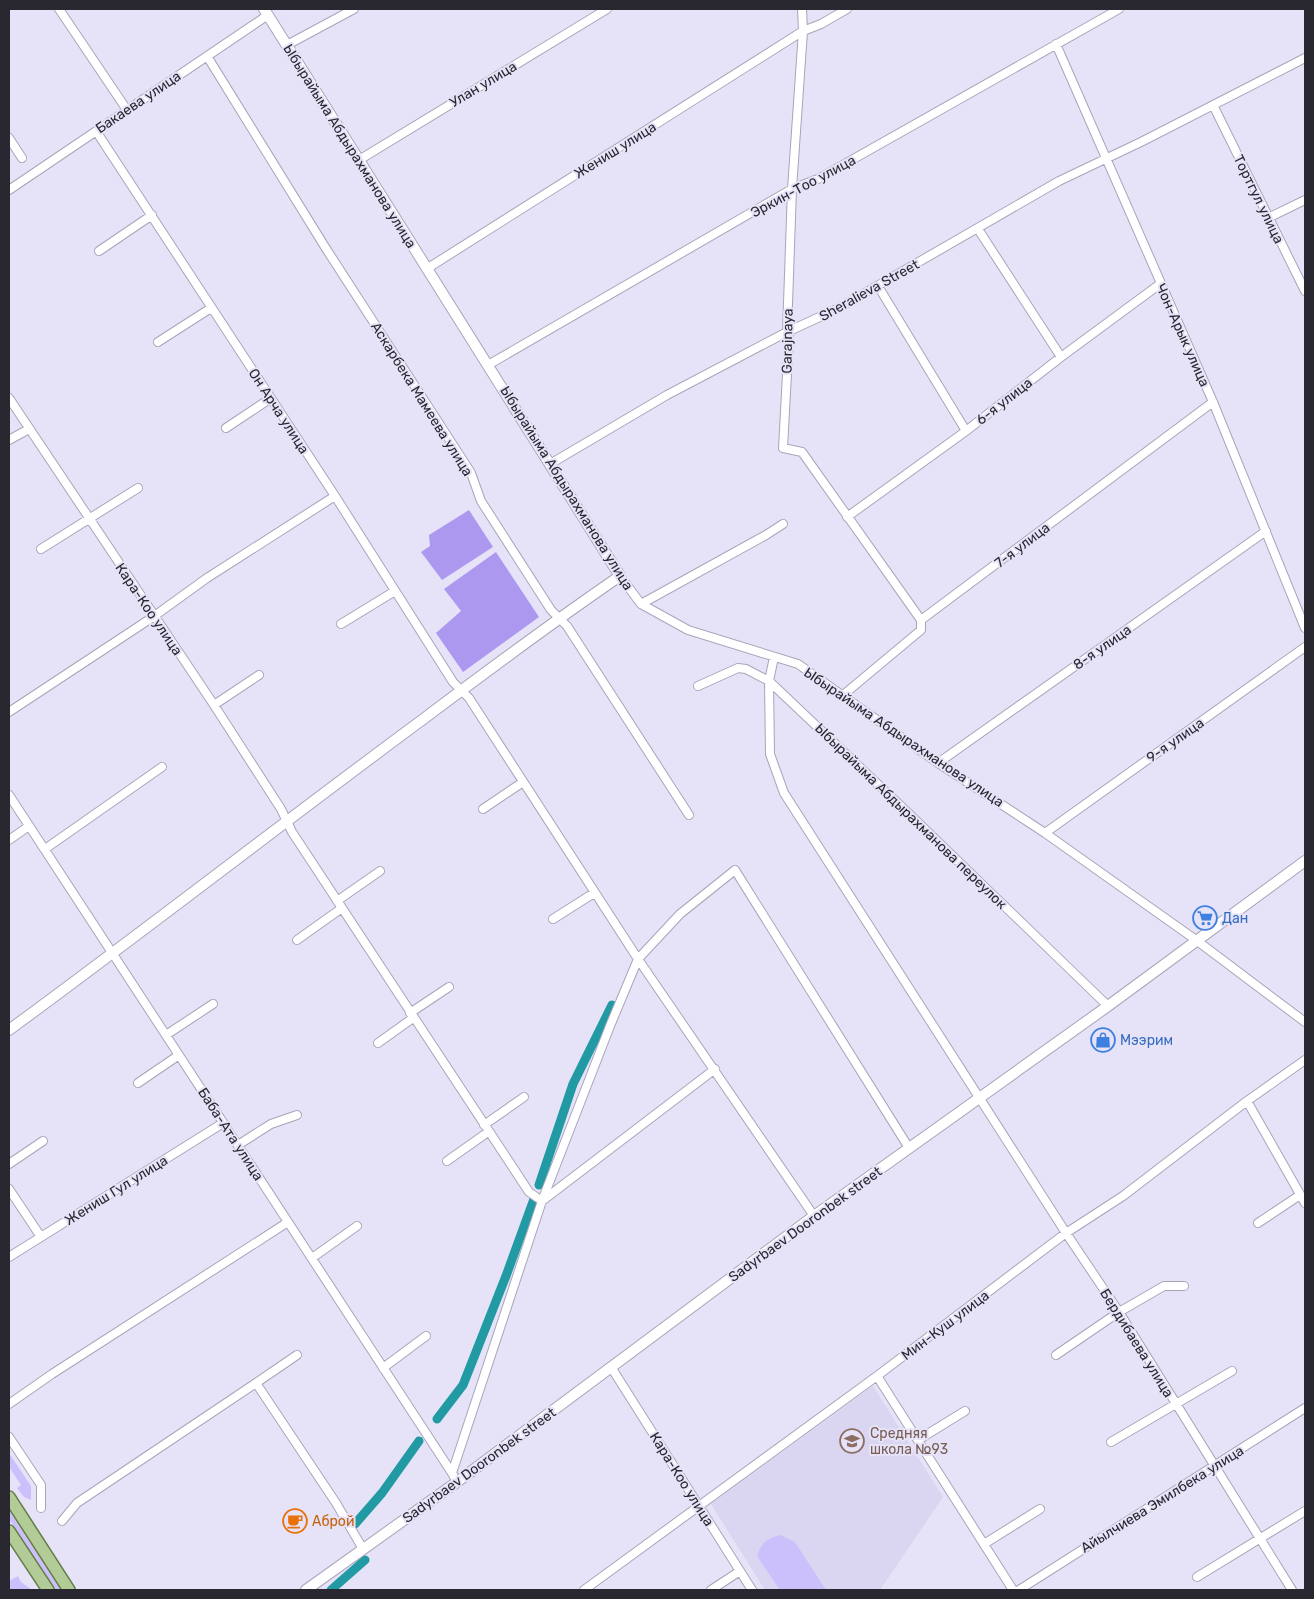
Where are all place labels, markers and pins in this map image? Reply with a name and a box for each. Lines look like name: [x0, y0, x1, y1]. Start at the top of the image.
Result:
supermarket icon: Дан: [1192, 905, 1218, 931]
place label: Дан: [1222, 910, 1248, 927]
shop icon: Мээрим: [1090, 1027, 1116, 1053]
place label: Мээрим: [1120, 1032, 1173, 1049]
place label: Средняя школа №93: [870, 1425, 948, 1458]
school or university icon: Средняя школа №93: [839, 1428, 865, 1454]
cafe icon: Аброй: [282, 1508, 308, 1534]
place label: Аброй: [312, 1513, 354, 1530]

